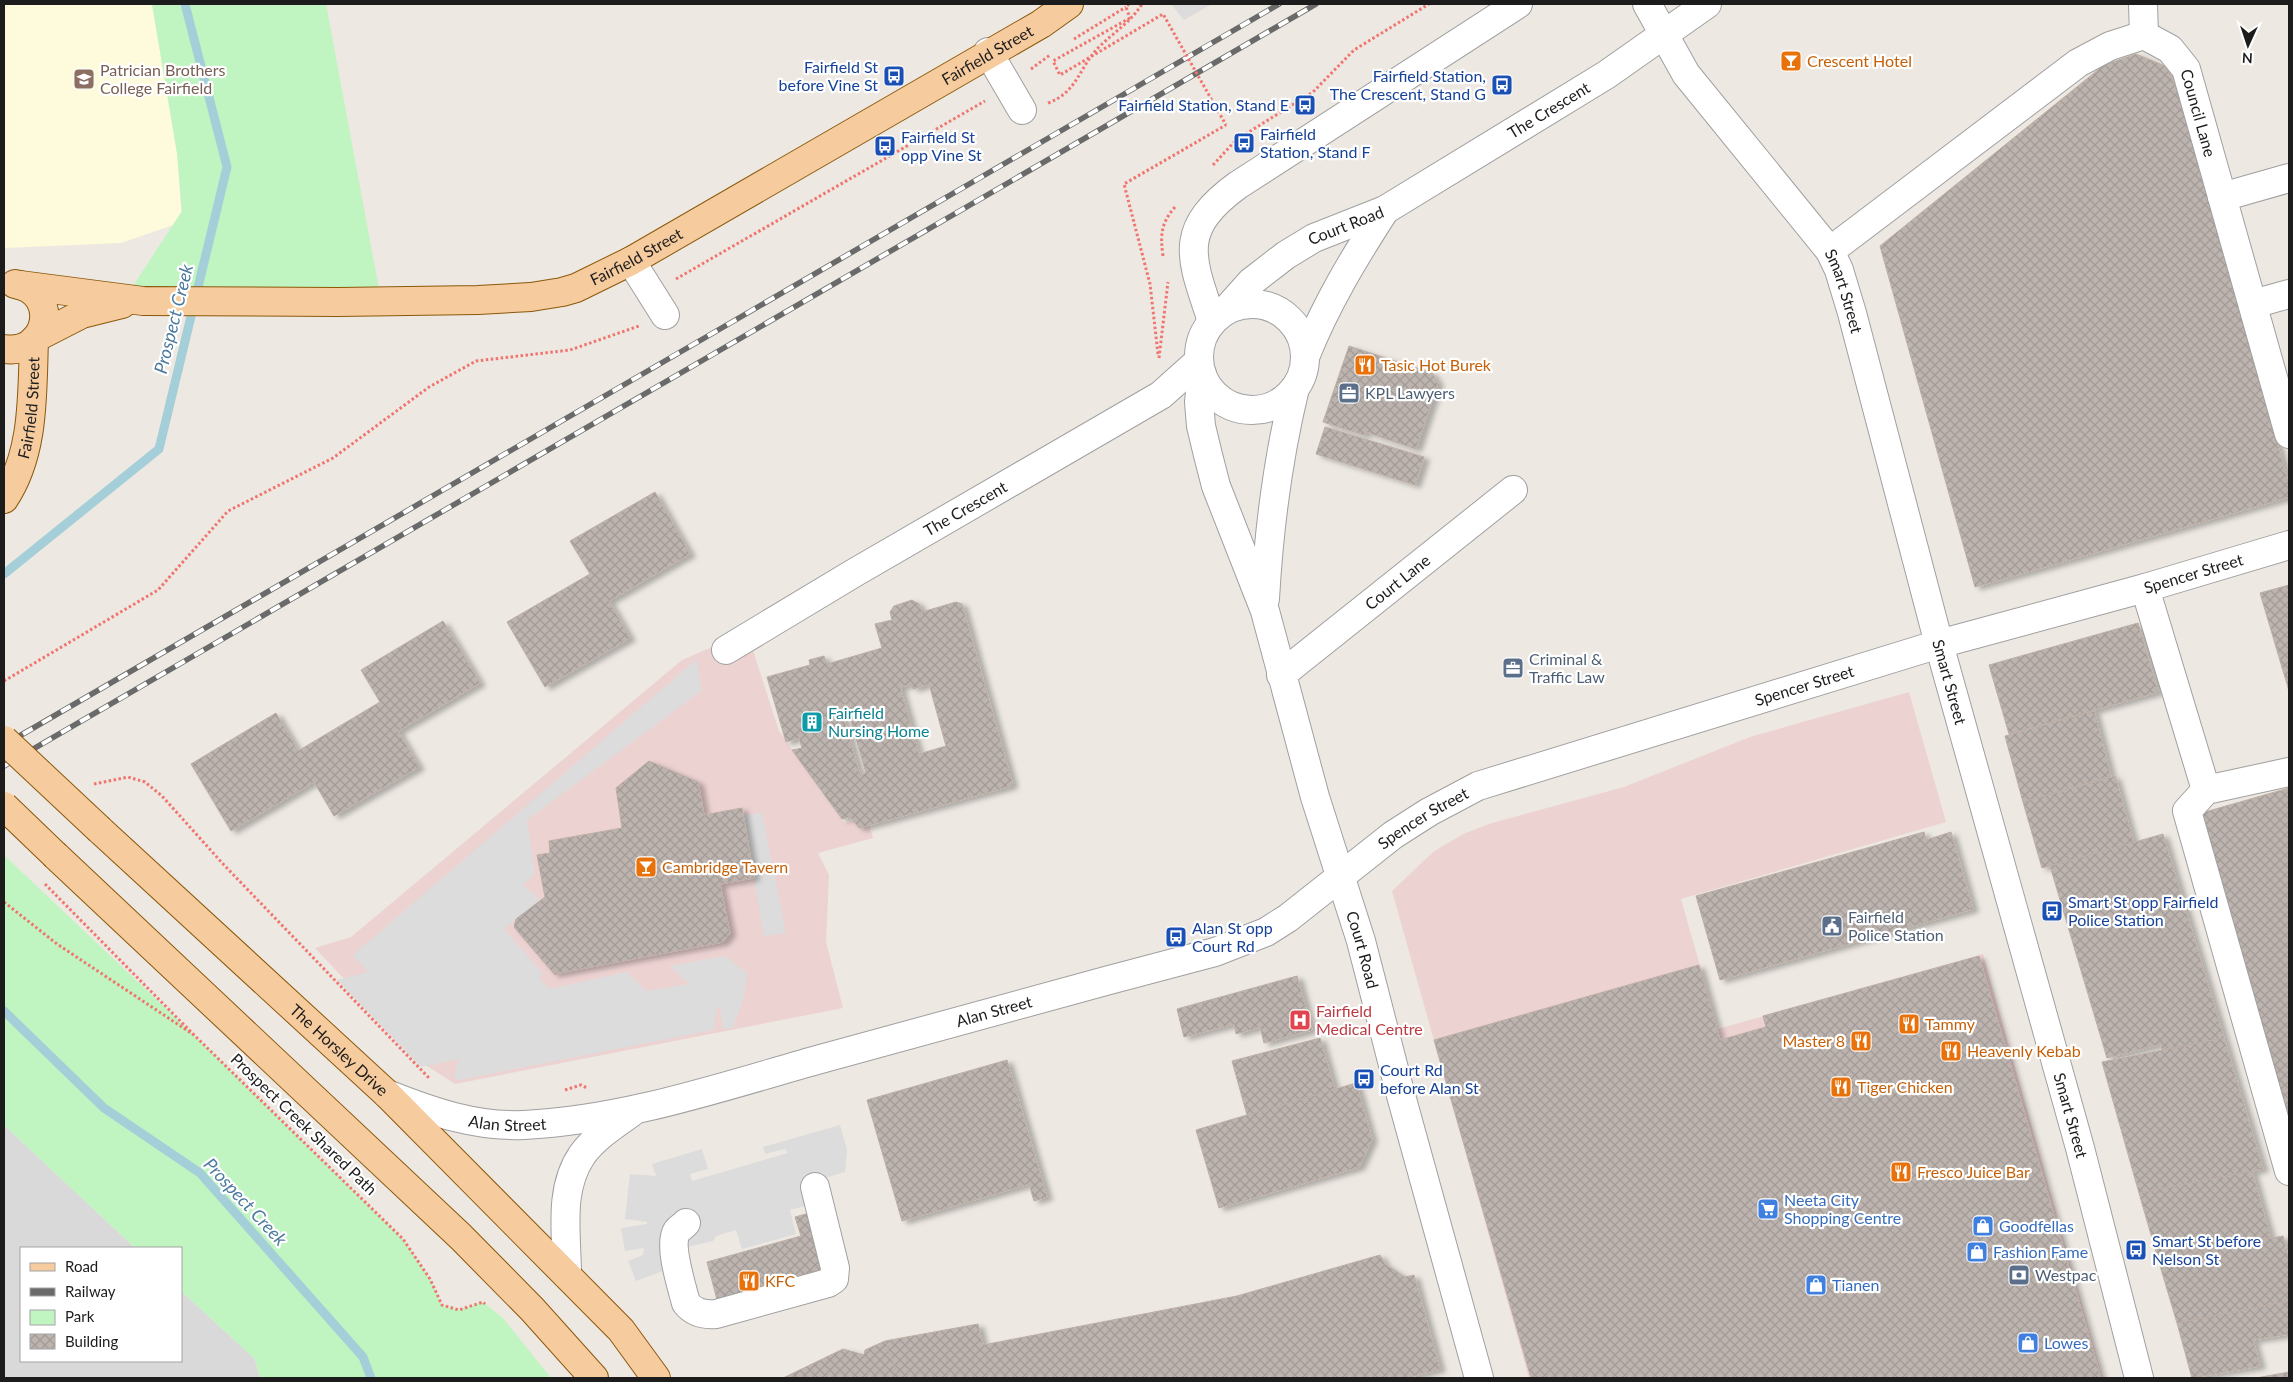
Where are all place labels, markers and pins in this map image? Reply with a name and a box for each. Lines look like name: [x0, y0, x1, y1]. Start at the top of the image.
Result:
bar icon: Crescent Hotel: [1779, 49, 1803, 73]
place label: Crescent Hotel: [1807, 51, 1912, 70]
place label: Fairfield St before Vine St: [779, 57, 878, 94]
place label: Patrician Brothers College Fairfield: [100, 60, 226, 97]
bus stop icon: Fairfield St before Vine St: [882, 64, 906, 88]
place label: Fairfield Station, The Crescent, Stand G: [1330, 66, 1486, 103]
school or university icon: Patrician Brothers College Fairfield: [72, 67, 96, 91]
bus stop icon: Fairfield Station, The Crescent, Stand G: [1490, 73, 1514, 97]
bus stop icon: Fairfield Station, Stand E: [1293, 93, 1317, 117]
place label: Fairfield Station, Stand E: [1118, 95, 1289, 114]
place label: Fairfield Station, Stand F: [1260, 124, 1371, 161]
place label: Fairfield St opp Vine St: [901, 127, 982, 164]
bus stop icon: Fairfield Station, Stand F: [1232, 131, 1256, 155]
bus stop icon: Fairfield St opp Vine St: [873, 134, 897, 158]
restaurant icon: Tasic Hot Burek: [1353, 353, 1377, 377]
place label: Tasic Hot Burek: [1381, 355, 1492, 374]
office icon: KPL Lawyers: [1337, 381, 1361, 405]
place label: KPL Lawyers: [1365, 383, 1455, 402]
place label: Criminal & Traffic Law: [1529, 649, 1605, 686]
office icon: Criminal & Traffic Law: [1501, 656, 1525, 680]
place label: Fairfield Nursing Home: [828, 703, 930, 740]
building icon: Fairfield Nursing Home: [800, 710, 824, 734]
bar icon: Cambridge Tavern: [634, 855, 658, 879]
place label: Cambridge Tavern: [662, 857, 788, 876]
place label: Smart St opp Fairfield Police Station: [2068, 892, 2218, 929]
bus stop icon: Smart St opp Fairfield Police Station: [2040, 899, 2064, 923]
place label: Fairfield Police Station: [1848, 907, 1944, 944]
public building icon: Fairfield Police Station: [1820, 914, 1844, 938]
place label: Alan St opp Court Rd: [1192, 918, 1273, 955]
bus stop icon: Alan St opp Court Rd: [1164, 925, 1188, 949]
place label: Fairfield Medical Centre: [1316, 1001, 1423, 1038]
hospital icon: Fairfield Medical Centre: [1288, 1008, 1312, 1032]
restaurant icon: Tammy: [1897, 1012, 1921, 1036]
place label: Tammy: [1925, 1014, 1976, 1033]
restaurant icon: Master 8: [1849, 1029, 1873, 1053]
place label: Master 8: [1782, 1031, 1845, 1050]
restaurant icon: Heavenly Kebab: [1939, 1039, 1963, 1063]
place label: Heavenly Kebab: [1967, 1041, 2081, 1060]
place label: Court Rd before Alan St: [1380, 1060, 1479, 1097]
bus stop icon: Court Rd before Alan St: [1352, 1067, 1376, 1091]
restaurant icon: Tiger Chicken: [1829, 1075, 1853, 1099]
place label: Tiger Chicken: [1857, 1077, 1953, 1096]
restaurant icon: Fresco Juice Bar: [1889, 1160, 1913, 1184]
place label: Fresco Juice Bar: [1917, 1162, 2030, 1181]
place label: Neeta City Shopping Centre: [1784, 1190, 1901, 1227]
supermarket icon: Neeta City Shopping Centre: [1756, 1197, 1780, 1221]
shop icon: Goodfellas: [1971, 1214, 1995, 1238]
place label: Goodfellas: [1999, 1216, 2074, 1235]
place label: Smart St before Nelson St: [2152, 1231, 2261, 1268]
bus stop icon: Smart St before Nelson St: [2124, 1238, 2148, 1262]
shop icon: Fashion Fame: [1965, 1240, 1989, 1264]
place label: Fashion Fame: [1993, 1242, 2088, 1261]
bank icon: Westpac: [2007, 1263, 2031, 1287]
place label: Westpac: [2035, 1265, 2097, 1284]
restaurant icon: KFC: [737, 1269, 761, 1293]
place label: KFC: [765, 1271, 796, 1290]
shop icon: Tianen: [1804, 1273, 1828, 1297]
place label: Tianen: [1832, 1275, 1880, 1294]
shop icon: Lowes: [2016, 1331, 2040, 1355]
place label: Lowes: [2044, 1333, 2088, 1352]

